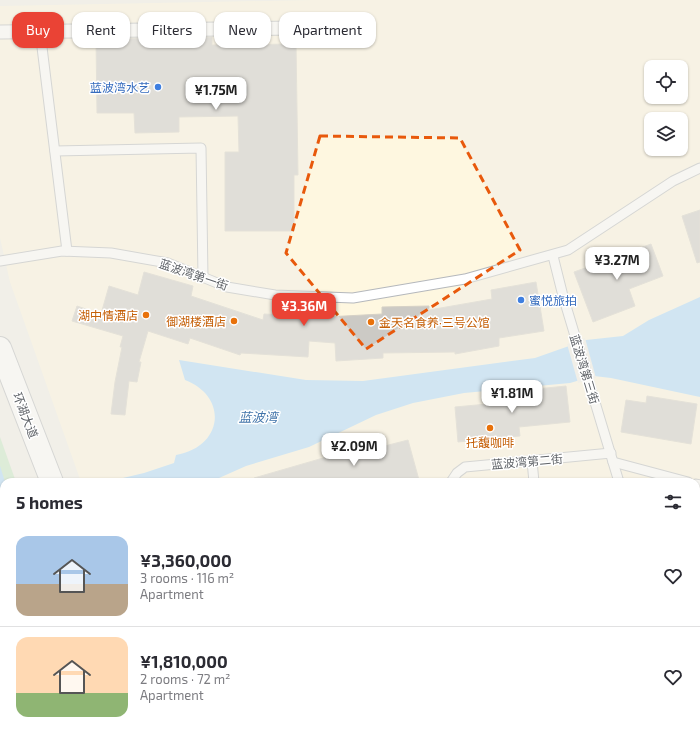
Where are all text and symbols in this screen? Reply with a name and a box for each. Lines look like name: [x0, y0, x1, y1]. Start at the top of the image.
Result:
chip: Buy: [12, 12, 64, 48]
chip: Rent: [72, 12, 130, 48]
chip: Filters: [138, 12, 206, 48]
chip: New: [214, 12, 271, 48]
chip: Apartment: [279, 12, 376, 48]
map controls: [644, 60, 688, 156]
button: locate: [644, 60, 688, 104]
pin: ¥1.75M: [183, 77, 249, 111]
place label: 蓝波湾水艺: [90, 80, 150, 94]
marker: 蓝波湾水艺: [153, 82, 163, 92]
text: ¥1.75M: [195, 82, 237, 98]
button: layers: [644, 112, 688, 156]
pin: ¥3.27M: [584, 247, 650, 281]
text: ¥3.27M: [594, 252, 640, 268]
street label: 蓝波湾第一街: [158, 256, 230, 292]
pin: ¥3.36M: [271, 293, 337, 327]
place label: 蜜悦旅拍: [529, 293, 577, 307]
marker: 蜜悦旅拍: [516, 295, 526, 305]
text: ¥3.36M: [281, 298, 327, 314]
place label: 湖中情酒店: [78, 308, 138, 322]
marker: 湖中情酒店: [141, 310, 151, 320]
place label: 御湖楼酒店: [166, 314, 226, 328]
place label: 金天名食养·三号公馆: [379, 315, 490, 329]
marker: 御湖楼酒店: [229, 316, 239, 326]
marker: 金天名食养·三号公馆: [366, 317, 376, 327]
street label: 蓝波湾第三街: [568, 333, 602, 405]
pin: ¥1.81M: [479, 380, 545, 414]
text: ¥1.81M: [490, 385, 534, 401]
street label: 环湖大道: [11, 390, 41, 440]
water label: 蓝波湾: [238, 409, 279, 425]
marker: 托馥咖啡: [485, 423, 495, 433]
pin: ¥2.09M: [321, 433, 387, 467]
place label: 托馥咖啡: [466, 435, 514, 449]
text: ¥2.09M: [330, 438, 378, 454]
street label: 蓝波湾第二街: [491, 451, 563, 471]
icon: filters: [662, 491, 684, 513]
text: 5 homes: [16, 492, 83, 512]
text: ¥3,360,000: [140, 550, 232, 570]
icon: home: [48, 552, 96, 600]
icon: heart: [662, 565, 684, 587]
text: 3 rooms · 116 m²: [140, 570, 234, 586]
text: Apartment: [140, 586, 204, 602]
text: ¥1,810,000: [140, 651, 228, 671]
icon: home: [48, 653, 96, 701]
icon: heart: [662, 666, 684, 688]
text: 2 rooms · 72 m²: [140, 671, 231, 687]
text: Apartment: [140, 687, 204, 703]

